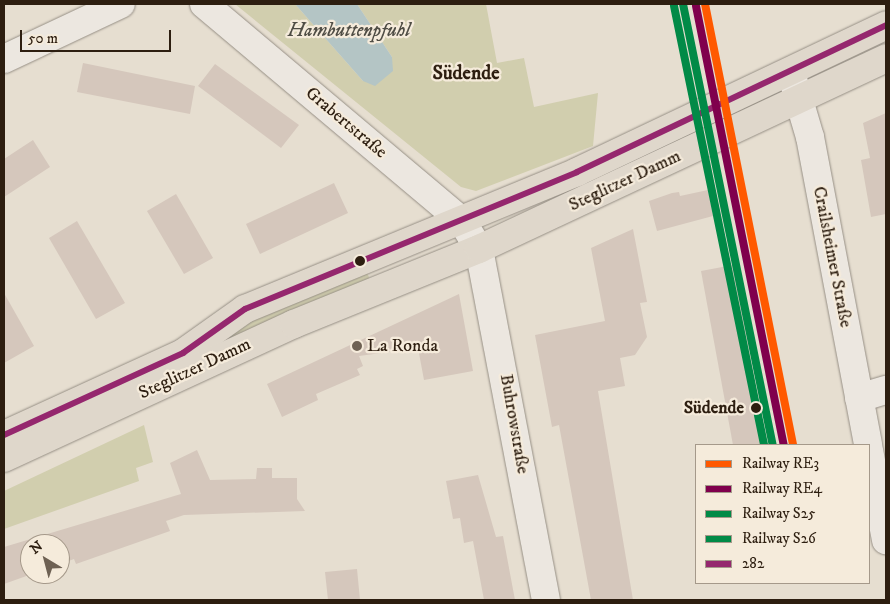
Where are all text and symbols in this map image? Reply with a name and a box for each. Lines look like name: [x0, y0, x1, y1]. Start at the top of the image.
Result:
scale bar: [22, 20, 174, 52]
water label: Hambuttenpfuhl: [288, 20, 410, 42]
text: 50 m: [28, 29, 58, 48]
district label: Südende: [432, 61, 500, 85]
street label: Grabertstraße: [301, 83, 391, 163]
street label: Steglitzer Damm: [566, 146, 684, 216]
street label: Crailsheimer Straße: [808, 185, 856, 329]
unlabelled marker: [355, 256, 365, 266]
street label: Steglitzer Damm: [136, 334, 254, 404]
place label: La Ronda: [367, 335, 438, 357]
marker: La Ronda: [351, 340, 363, 352]
street label: Buhrowstraße: [495, 372, 533, 476]
place label: Südende: [684, 397, 744, 419]
marker: Südende: [747, 399, 765, 417]
legend: [695, 444, 870, 584]
text: Railway RE3: [742, 454, 819, 473]
text: Railway RE4: [742, 479, 822, 498]
text: Railway S25: [742, 504, 815, 523]
text: Railway S26: [742, 529, 816, 548]
north arrow: [20, 534, 70, 584]
text: N: [27, 537, 47, 558]
text: 282: [742, 554, 764, 573]

